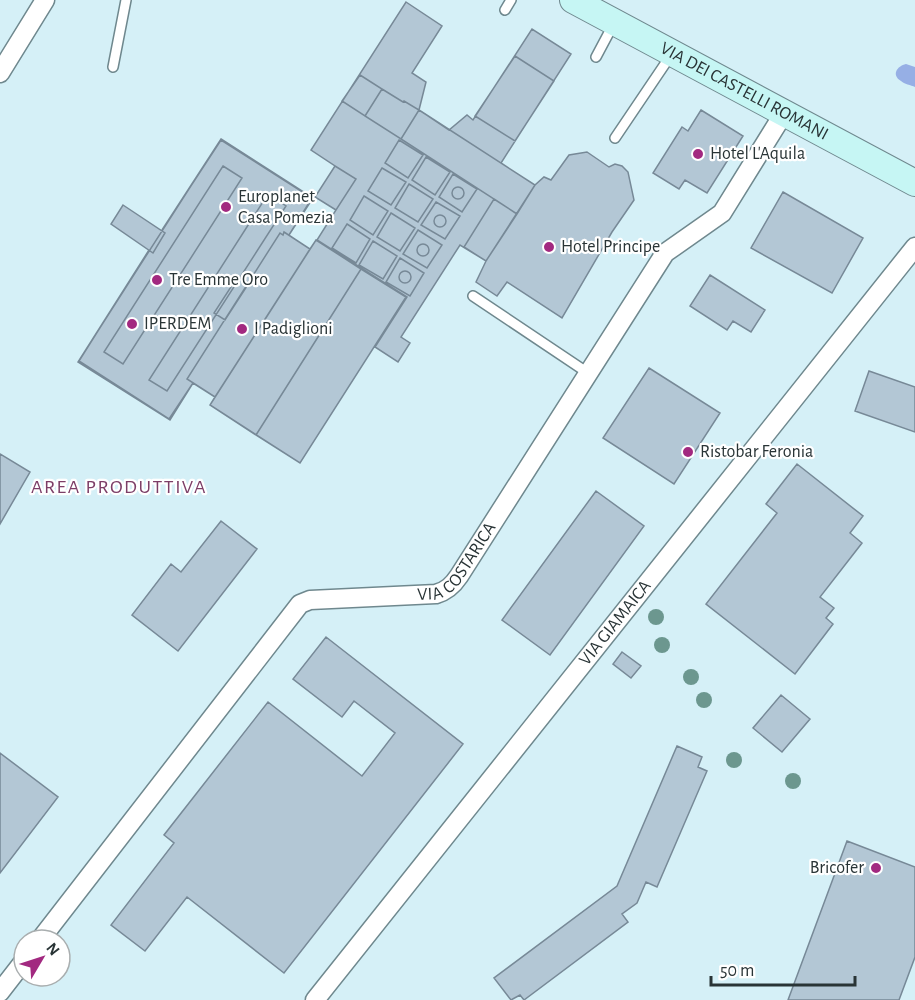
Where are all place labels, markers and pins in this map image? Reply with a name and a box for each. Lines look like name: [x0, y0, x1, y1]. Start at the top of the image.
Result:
place label: Hotel L'Aquila: [710, 145, 805, 163]
marker: Hotel L'Aquila: [691, 147, 705, 161]
place label: Europlanet Casa Pomezia: [238, 188, 334, 227]
marker: Europlanet Casa Pomezia: [219, 200, 233, 214]
place label: Hotel Principe: [561, 238, 660, 256]
marker: Hotel Principe: [542, 240, 556, 254]
place label: Tre Emme Oro: [169, 271, 268, 289]
marker: Tre Emme Oro: [150, 273, 164, 287]
place label: IPERDEM: [144, 315, 211, 333]
marker: IPERDEM: [125, 317, 139, 331]
place label: I Padiglioni: [254, 320, 333, 338]
marker: I Padiglioni: [235, 322, 249, 336]
place label: Ristobar Feronia: [700, 443, 813, 461]
marker: Ristobar Feronia: [681, 445, 695, 459]
place label: Bricofer: [810, 859, 864, 877]
marker: Bricofer: [869, 861, 883, 875]

